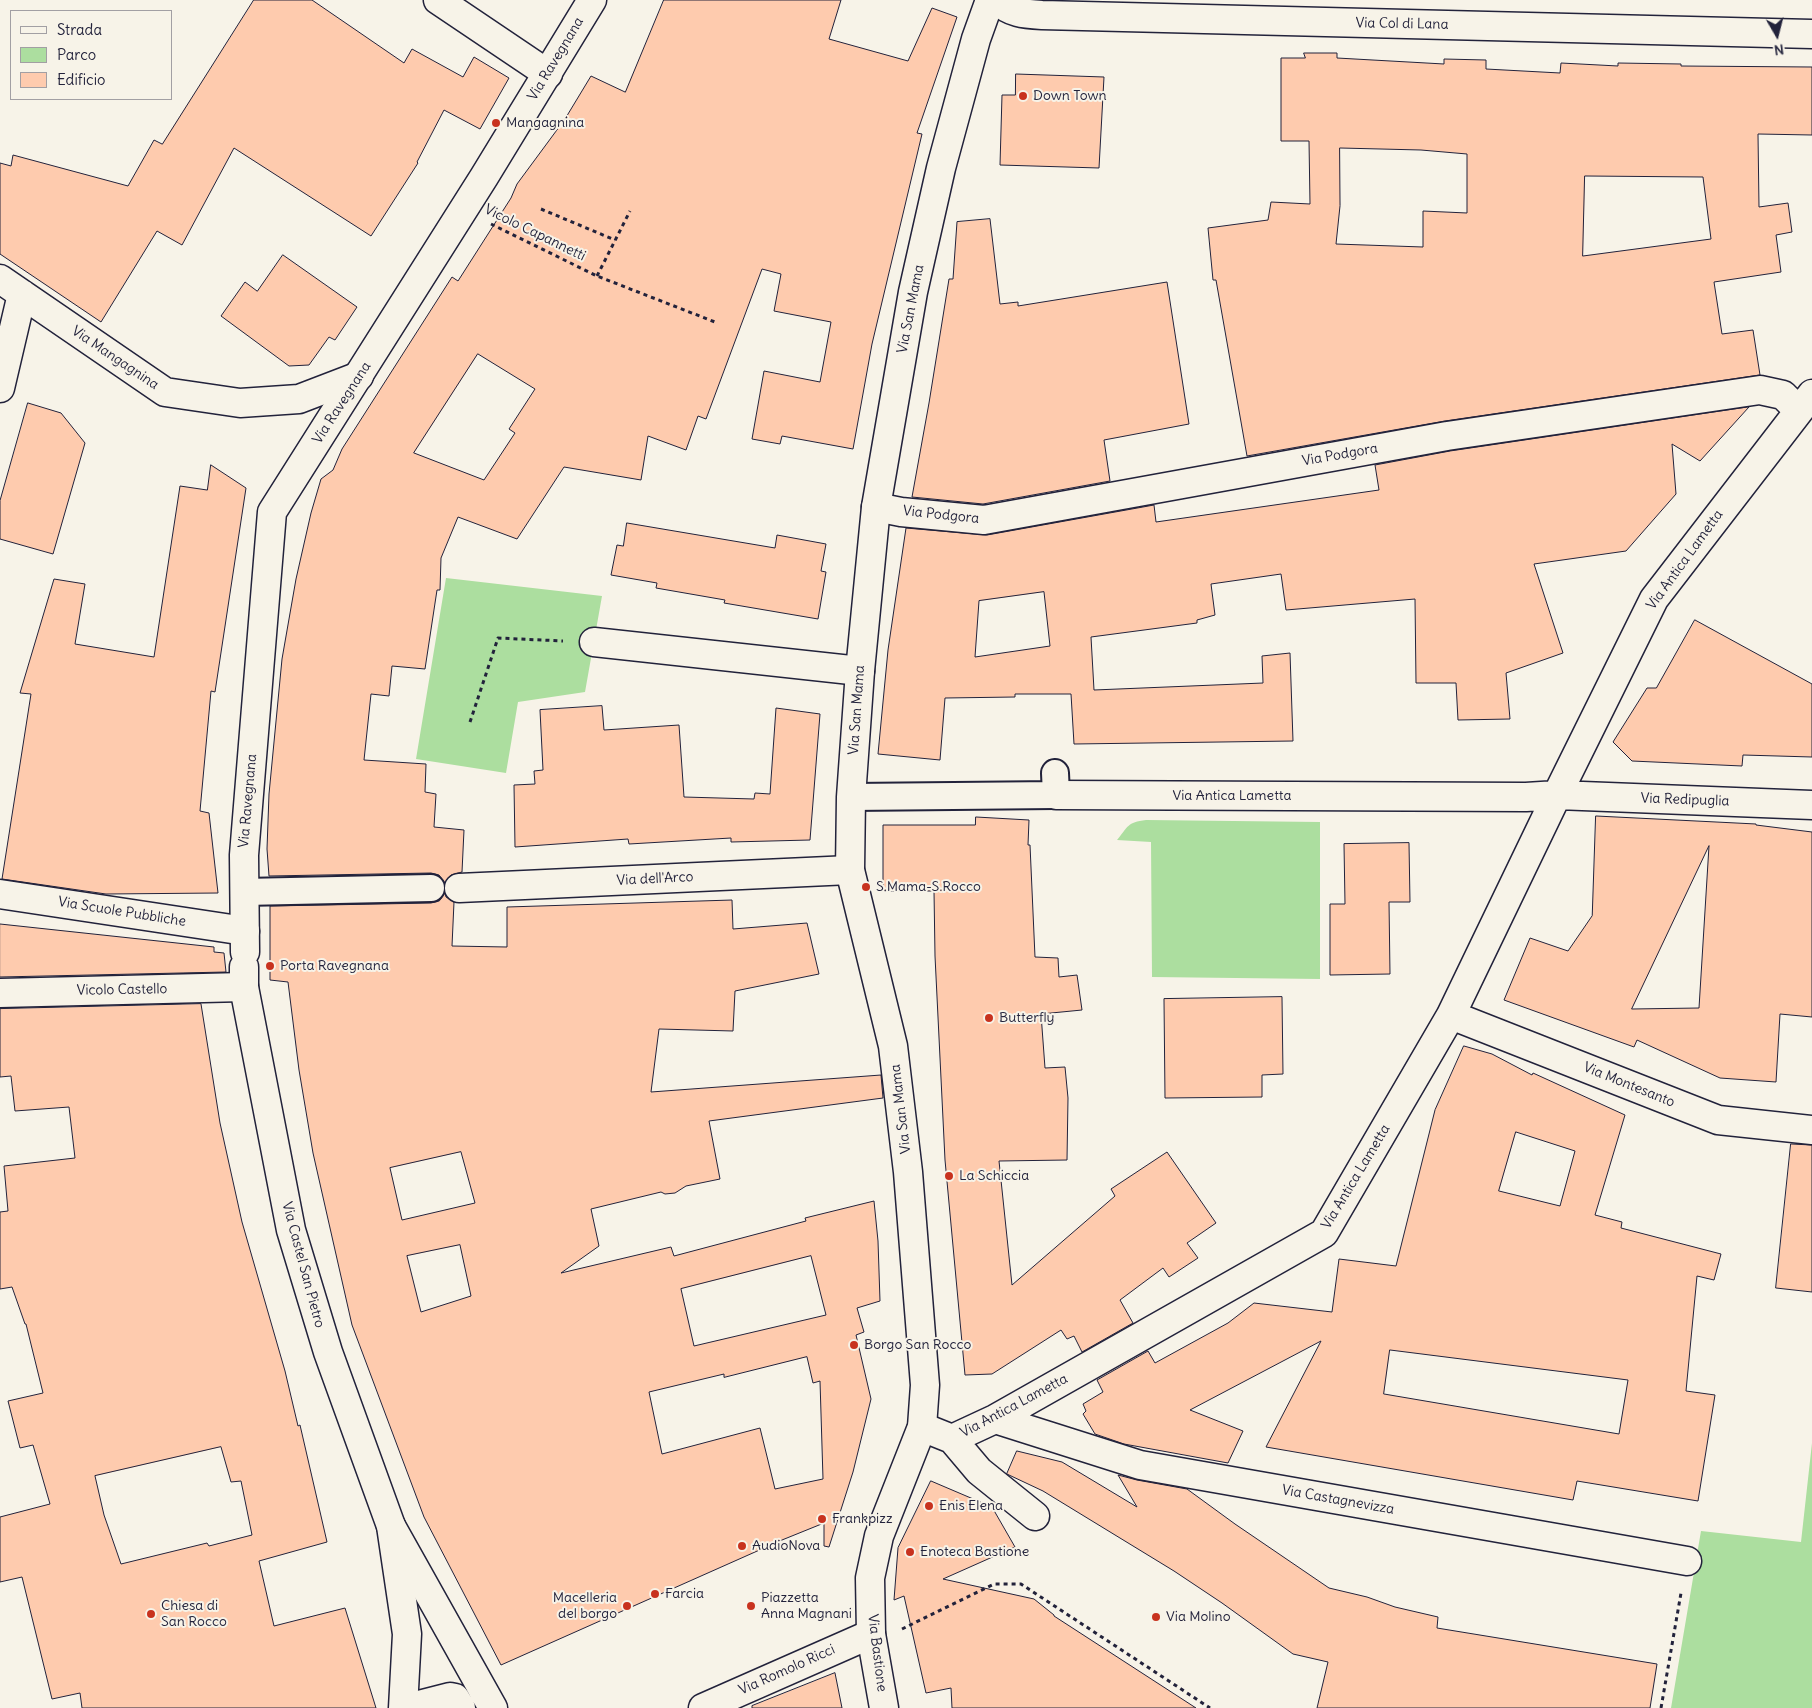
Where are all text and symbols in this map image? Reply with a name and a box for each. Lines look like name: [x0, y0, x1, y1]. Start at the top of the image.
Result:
legend: [10, 10, 172, 100]
north arrow: [1752, 10, 1802, 60]
street label: Via Ravegnana: [524, 14, 588, 104]
street label: Via Col di Lana: [1355, 15, 1449, 33]
text: Strada: [57, 20, 102, 39]
text: N: [1773, 40, 1785, 59]
text: Parco: [57, 45, 96, 64]
text: Edificio: [57, 70, 105, 89]
place label: Down Town: [1033, 88, 1107, 104]
marker: Down Town: [1017, 90, 1029, 102]
place label: Mangagnina: [506, 115, 584, 131]
marker: Mangagnina: [490, 117, 502, 129]
street label: Vicolo Capannetti: [482, 201, 588, 265]
street label: Via San Mama: [894, 263, 928, 355]
street label: Via Mangagnina: [68, 323, 162, 393]
street label: Via Ravegnana: [309, 359, 375, 447]
street label: Via Podgora: [1301, 440, 1379, 470]
street label: Via Podgora: [902, 503, 980, 527]
street label: Via Antica Lametta: [1643, 507, 1727, 613]
street label: Via San Mama: [845, 665, 869, 755]
street label: Via Ravegnana: [236, 753, 260, 849]
street label: Via Antica Lametta: [1172, 788, 1292, 804]
street label: Via Redipuglia: [1640, 790, 1730, 810]
street label: Via dell'Arco: [616, 869, 694, 889]
place label: S.Mama-S.Rocco: [876, 879, 981, 895]
marker: S.Mama-S.Rocco: [860, 881, 872, 893]
street label: Via Scuole Pubbliche: [57, 894, 187, 930]
place label: Porta Ravegnana: [280, 958, 389, 974]
marker: Porta Ravegnana: [264, 960, 276, 972]
street label: Vicolo Castello: [76, 981, 168, 999]
place label: Butterfly: [999, 1010, 1055, 1026]
marker: Butterfly: [983, 1012, 995, 1024]
street label: Via Montesanto: [1581, 1059, 1677, 1111]
street label: Via San Mama: [887, 1063, 915, 1155]
street label: Via Antica Lametta: [1318, 1122, 1394, 1232]
place label: La Schiccia: [959, 1168, 1029, 1184]
marker: La Schiccia: [943, 1170, 955, 1182]
street label: Via Castel San Pietro: [278, 1200, 328, 1330]
place label: Borgo San Rocco: [864, 1337, 971, 1353]
marker: Borgo San Rocco: [848, 1339, 860, 1351]
street label: Via Antica Lametta: [957, 1371, 1071, 1441]
street label: Via Castagnevizza: [1280, 1482, 1396, 1518]
place label: Enis Elena: [939, 1498, 1003, 1514]
marker: Enis Elena: [923, 1500, 935, 1512]
place label: Frankpizz: [832, 1511, 893, 1527]
marker: Frankpizz: [816, 1513, 828, 1525]
place label: AudioNova: [752, 1538, 820, 1554]
marker: AudioNova: [736, 1540, 748, 1552]
place label: Enoteca Bastione: [920, 1544, 1029, 1560]
marker: Enoteca Bastione: [904, 1546, 916, 1558]
place label: Farcia: [665, 1586, 704, 1602]
marker: Farcia: [649, 1588, 661, 1600]
place label: Macelleria del borgo: [553, 1590, 617, 1622]
place label: Piazzetta Anna Magnani: [761, 1590, 852, 1622]
place label: Chiesa di San Rocco: [161, 1598, 227, 1630]
marker: Macelleria del borgo: [621, 1600, 633, 1612]
marker: Piazzetta Anna Magnani: [745, 1600, 757, 1612]
marker: Chiesa di San Rocco: [145, 1608, 157, 1620]
place label: Via Molino: [1166, 1609, 1231, 1625]
marker: Via Molino: [1150, 1611, 1162, 1623]
street label: Via Bastione: [864, 1613, 890, 1693]
street label: Via Romolo Ricci: [736, 1641, 838, 1699]

